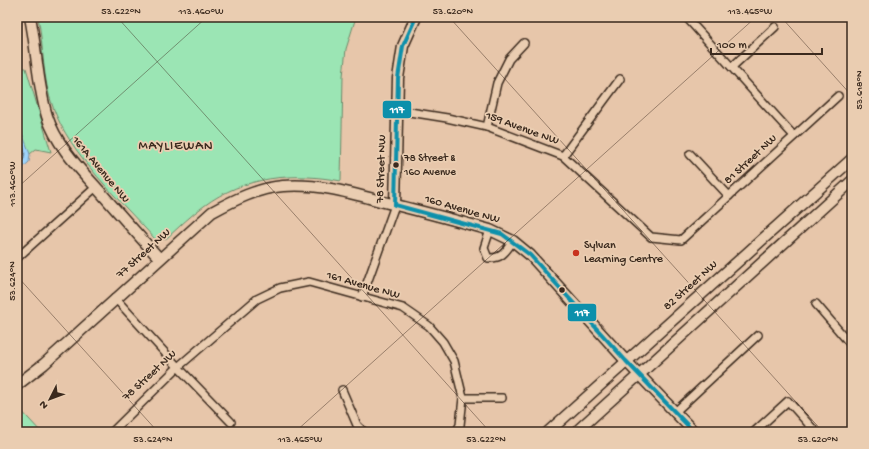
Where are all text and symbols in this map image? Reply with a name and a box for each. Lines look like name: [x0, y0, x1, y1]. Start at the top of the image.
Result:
text: 53.622°N: [101, 6, 141, 18]
text: 113.460°W: [178, 6, 224, 18]
text: 53.620°N: [433, 6, 474, 18]
text: 113.465°W: [727, 6, 773, 18]
scale bar: [711, 30, 822, 56]
text: 100 m: [716, 39, 747, 53]
text: 53.618°N: [854, 70, 866, 110]
line badge: 117: [382, 100, 412, 119]
text: 117: [389, 105, 406, 117]
street label: 159 Avenue NW: [482, 109, 561, 149]
street label: 81 Street NW: [722, 132, 780, 188]
street label: 161A Avenue NW: [67, 133, 132, 206]
street label: 78 Street NW: [374, 135, 390, 204]
district label: MAYLIEWAN: [139, 139, 213, 154]
place label: 78 Street & 160 Avenue: [403, 153, 456, 179]
marker: 78 Street & 160 Avenue: [391, 160, 401, 170]
text: 113.460°W: [7, 161, 19, 207]
street label: 160 Avenue NW: [422, 192, 501, 227]
street label: 77 Street NW: [113, 226, 174, 283]
place label: Sylvan Learning Centre: [584, 239, 664, 267]
marker: Sylvan Learning Centre: [571, 248, 581, 258]
street label: 82 Street NW: [661, 258, 721, 314]
text: 53.624°N: [7, 261, 19, 301]
street label: 161 Avenue NW: [324, 269, 401, 303]
unlabelled marker: [557, 285, 567, 295]
line badge: 117: [567, 303, 597, 322]
text: 117: [574, 308, 591, 320]
street label: 78 Street NW: [119, 348, 180, 405]
north arrow: [30, 379, 70, 419]
text: N: [37, 398, 51, 411]
text: 53.624°N: [133, 434, 173, 446]
text: 113.465°W: [277, 434, 323, 446]
text: 53.622°N: [466, 434, 506, 446]
text: 53.620°N: [798, 434, 839, 446]

